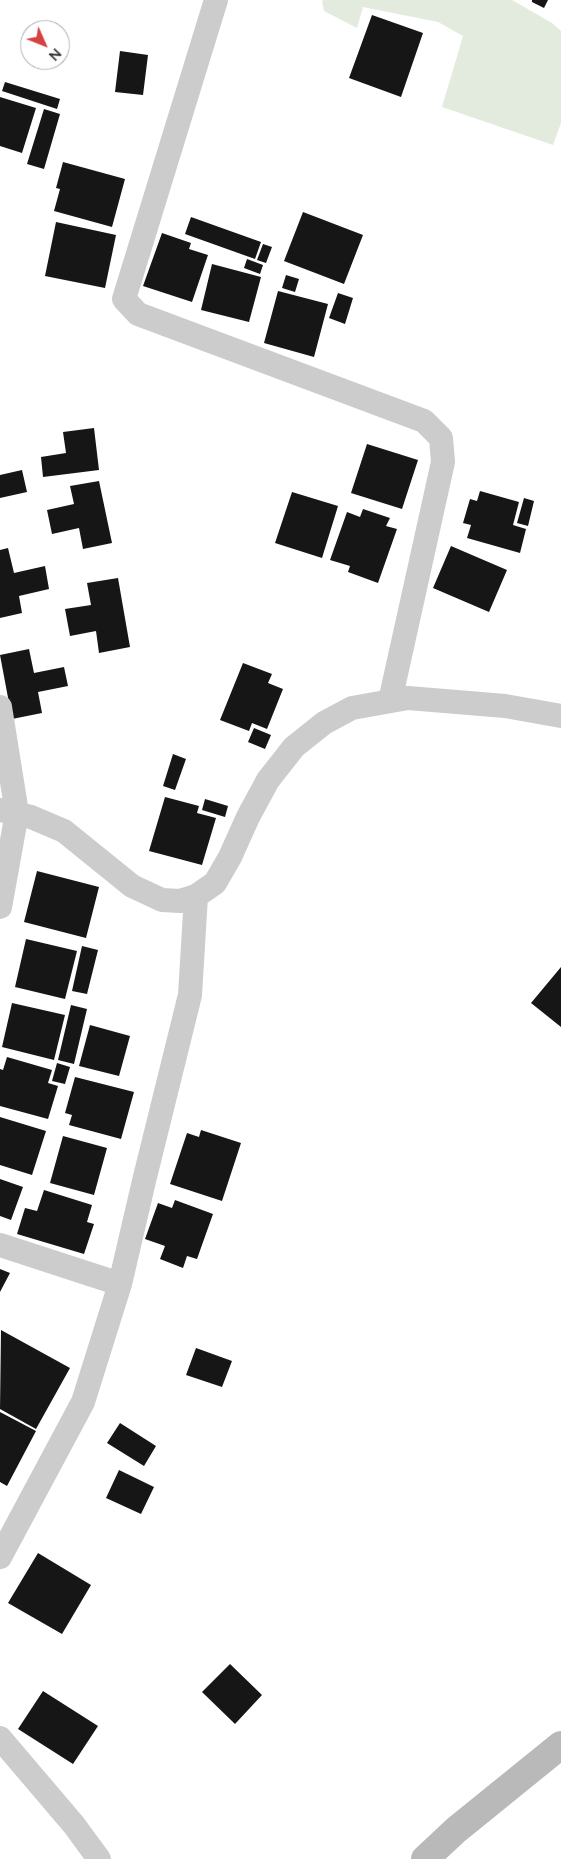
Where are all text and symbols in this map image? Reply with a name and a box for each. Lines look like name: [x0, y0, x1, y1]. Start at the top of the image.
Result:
north arrow: [20, 20, 70, 70]
text: N: [46, 45, 65, 65]

